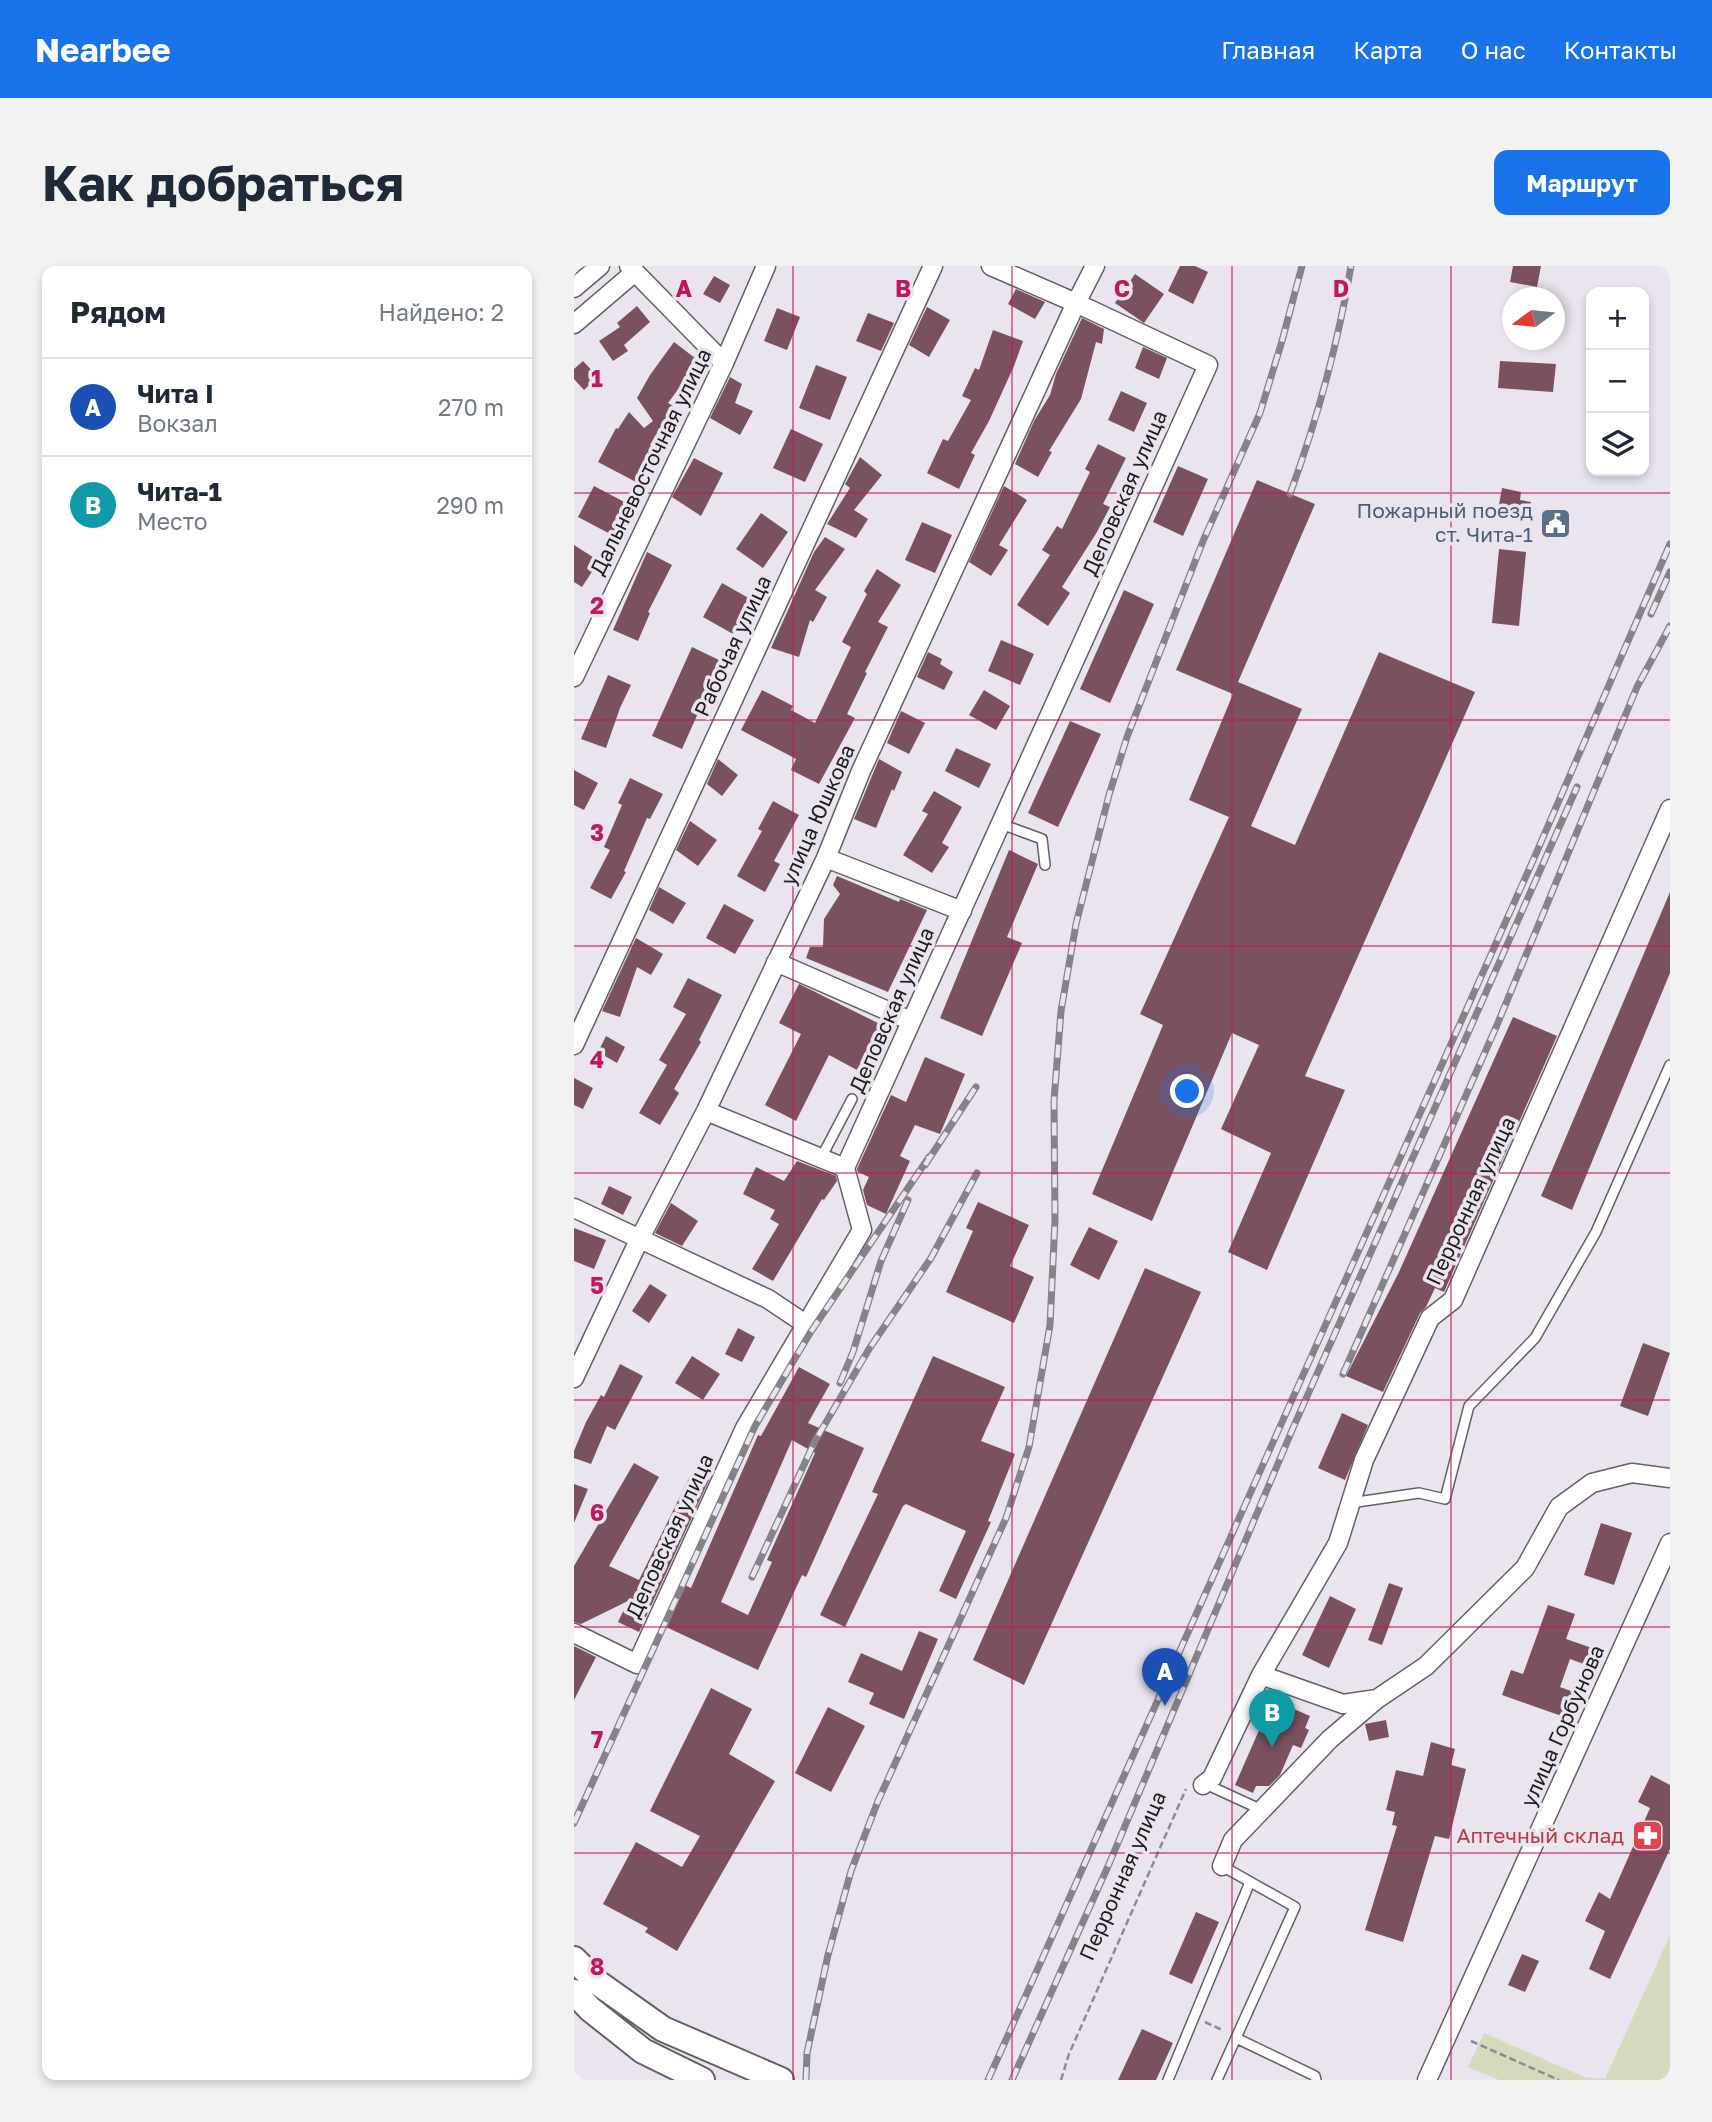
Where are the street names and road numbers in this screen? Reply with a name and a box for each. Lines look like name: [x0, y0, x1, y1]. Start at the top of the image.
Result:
street label: Дальневосточная улица: [584, 344, 716, 579]
street label: Деповская улица: [1076, 406, 1172, 579]
street label: Рабочая улица: [688, 571, 776, 720]
street label: улица Юшкова: [774, 740, 860, 889]
street label: Деповская улица: [843, 923, 939, 1096]
street label: Перронная улица: [1420, 1112, 1520, 1289]
street label: Деповская улица: [620, 1449, 719, 1622]
street label: улица Горбунова: [1515, 1640, 1609, 1811]
street label: Перронная улица: [1073, 1787, 1171, 1964]

